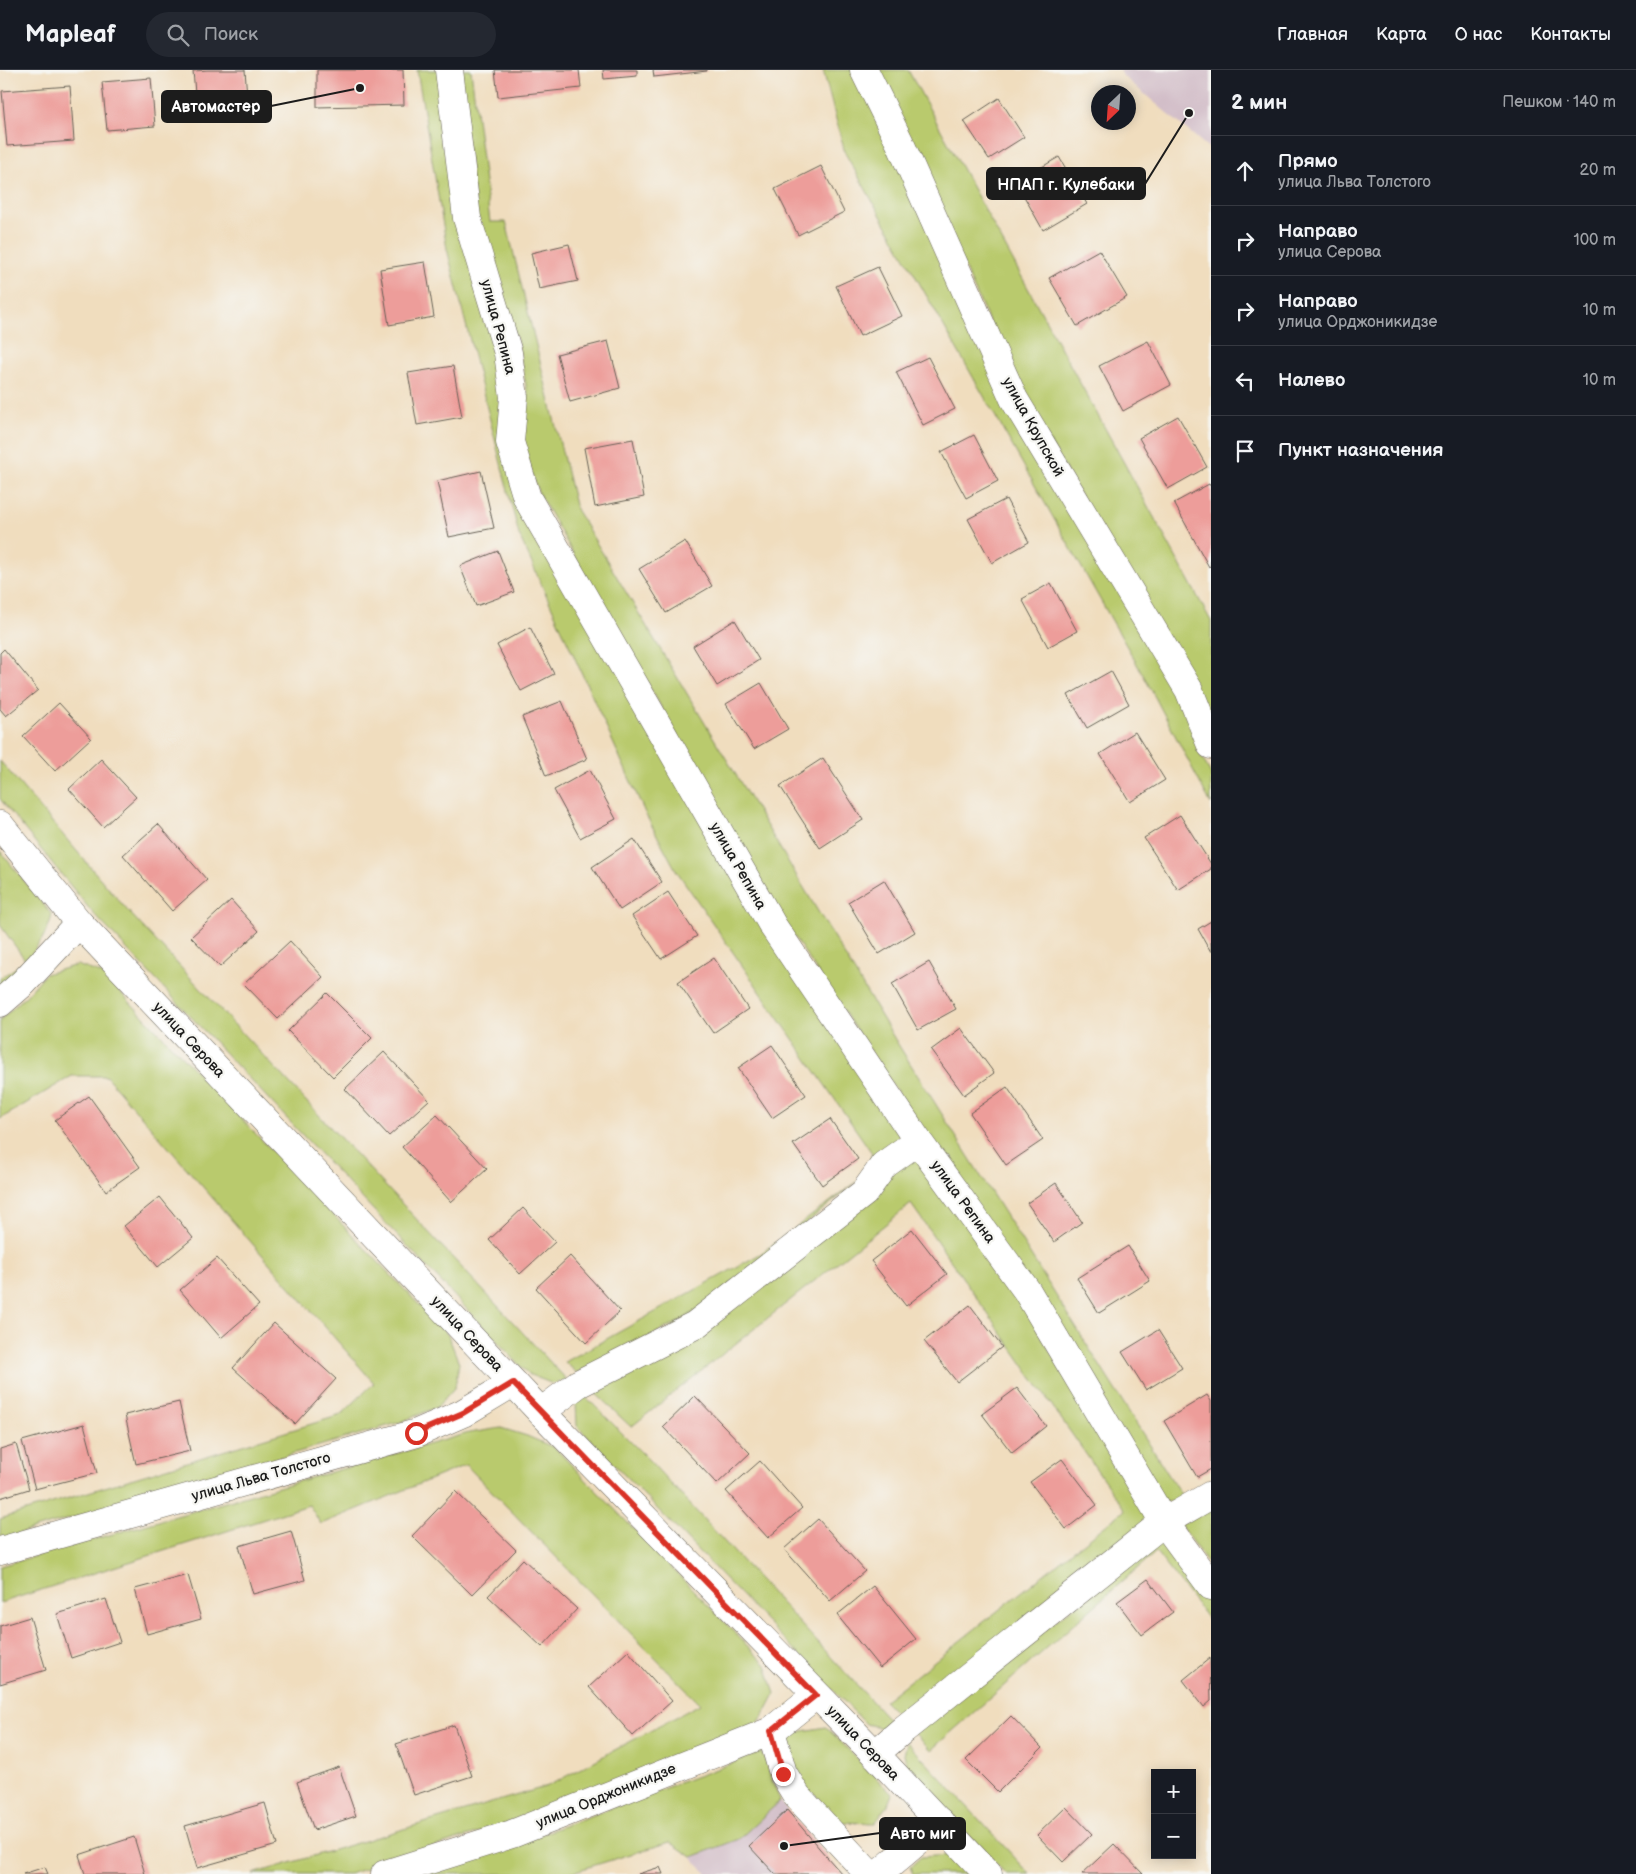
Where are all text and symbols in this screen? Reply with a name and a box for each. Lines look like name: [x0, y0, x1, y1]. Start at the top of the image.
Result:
search box: [146, 12, 496, 57]
text: Mapleaf: [25, 20, 116, 49]
icon: search: [164, 21, 192, 49]
text: Поиск: [204, 23, 258, 46]
text: Главная: [1277, 24, 1348, 45]
text: Карта: [1376, 24, 1427, 45]
text: О нас: [1455, 24, 1502, 45]
text: Контакты: [1530, 24, 1611, 45]
north arrow: [1091, 85, 1136, 130]
text: 2 мин: [1231, 90, 1287, 115]
callout: Автомастер: [162, 91, 271, 122]
text: Пешком · 140 m: [1502, 93, 1616, 112]
text: Автомастер: [171, 98, 261, 117]
text: Прямо: [1278, 150, 1338, 173]
icon: ahead: [1231, 157, 1259, 185]
text: 20 m: [1580, 161, 1616, 180]
callout: НПАП г. Кулебаки: [987, 168, 1145, 199]
text: улица Льва Толстого: [1278, 173, 1431, 192]
text: НПАП г. Кулебаки: [997, 176, 1135, 195]
text: Направо: [1278, 220, 1358, 243]
icon: right: [1231, 227, 1259, 255]
text: 100 m: [1573, 231, 1616, 250]
text: улица Серова: [1278, 243, 1382, 262]
street label: улица Репина: [476, 277, 520, 377]
text: Направо: [1278, 290, 1358, 313]
icon: right: [1231, 297, 1259, 325]
text: 10 m: [1583, 301, 1616, 320]
text: улица Орджоникидзе: [1278, 313, 1437, 332]
icon: left: [1231, 367, 1259, 395]
text: Налево: [1278, 369, 1345, 392]
text: 10 m: [1583, 371, 1616, 390]
street label: улица Крупской: [998, 374, 1068, 480]
icon: arrive: [1231, 437, 1259, 465]
text: Пункт назначения: [1278, 439, 1443, 462]
street label: улица Репина: [705, 819, 771, 913]
street label: улица Серова: [149, 998, 229, 1082]
street label: улица Репина: [927, 1157, 1000, 1247]
street label: улица Серова: [427, 1292, 507, 1376]
route start: [405, 1422, 428, 1445]
street label: улица Льва Толстого: [189, 1448, 333, 1506]
street label: улица Серова: [822, 1701, 904, 1785]
street label: улица Орджоникидзе: [533, 1759, 679, 1833]
route end: [772, 1763, 795, 1786]
map controls: [1151, 1769, 1196, 1859]
button: +: [1151, 1769, 1196, 1814]
button: −: [1151, 1814, 1196, 1859]
callout: Авто миг: [880, 1818, 965, 1849]
text: Авто миг: [889, 1825, 956, 1844]

